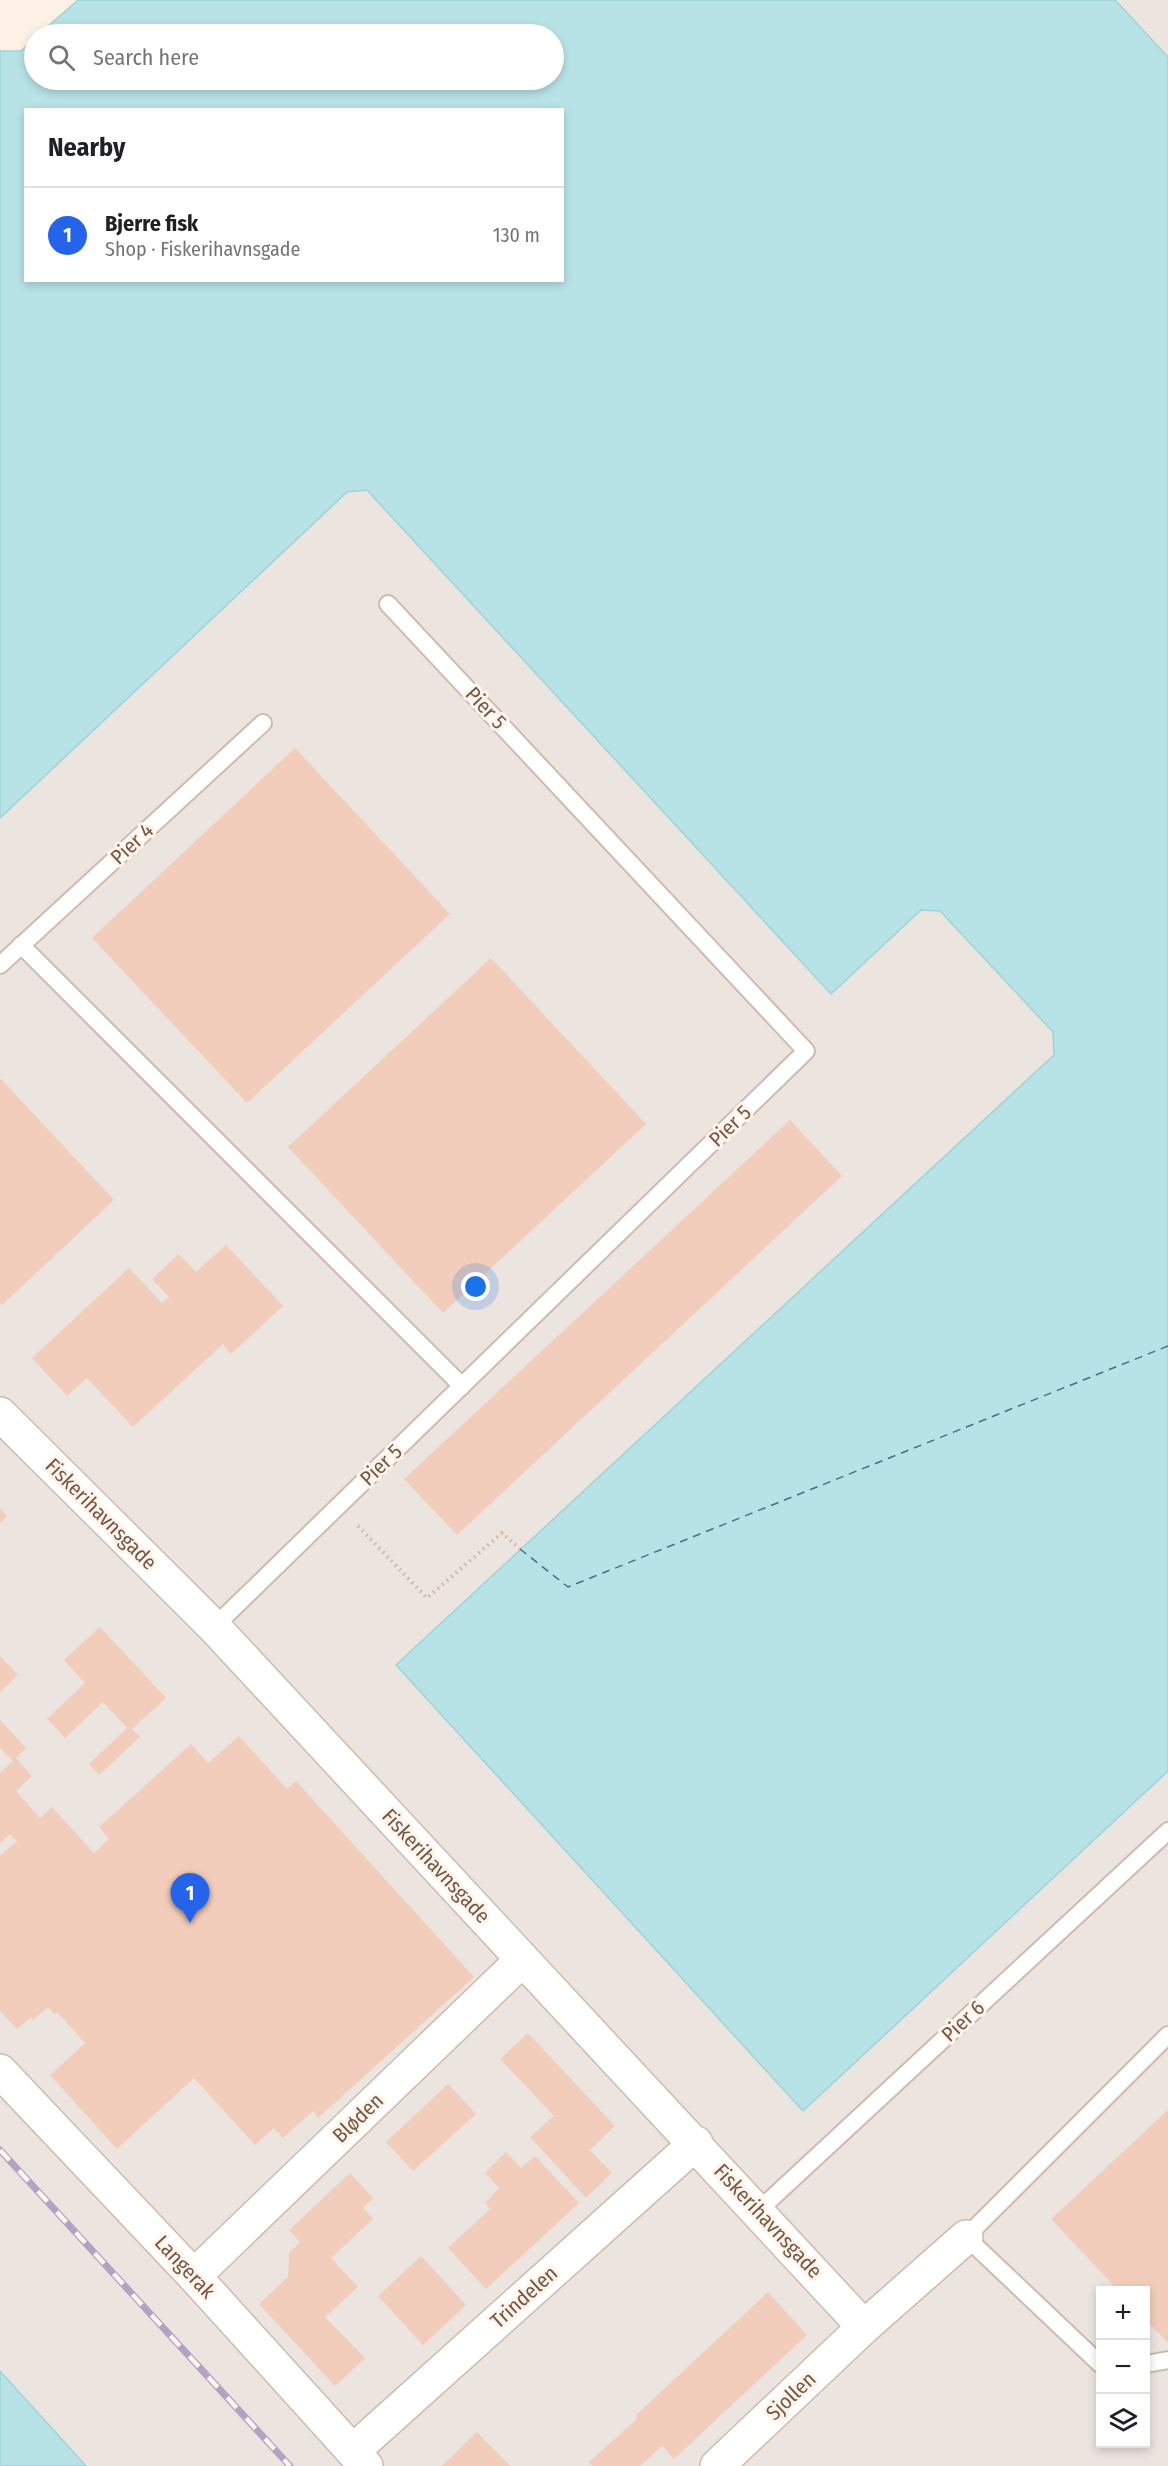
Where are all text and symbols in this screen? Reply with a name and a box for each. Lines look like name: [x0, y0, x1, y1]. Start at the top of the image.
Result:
search box: [24, 24, 564, 90]
icon: search: [45, 41, 78, 74]
text: Search here: [93, 44, 199, 71]
text: Nearby: [48, 132, 125, 163]
text: Bjerre fisk: [105, 210, 198, 237]
text: 1: [63, 223, 72, 247]
text: 130 m: [493, 223, 540, 247]
text: Shop · Fiskerihavnsgade: [105, 237, 300, 261]
street label: Pier 5: [460, 681, 512, 735]
street label: Pier 4: [105, 818, 159, 870]
street label: Pier 5: [704, 1100, 756, 1152]
your location: [461, 1272, 490, 1301]
street label: Pier 5: [355, 1439, 407, 1491]
street label: Fiskerihavnsgade: [40, 1453, 162, 1575]
street label: Fiskerihavnsgade: [376, 1803, 496, 1929]
pin: 1: [170, 1874, 210, 1923]
street label: Pier 6: [936, 1995, 990, 2047]
street label: Bløden: [327, 2088, 389, 2148]
street label: Fiskerihavnsgade: [708, 2158, 828, 2284]
street label: Langerak: [149, 2230, 221, 2304]
street label: Trindelen: [485, 2260, 563, 2334]
map controls: [1096, 2286, 1150, 2448]
button: +: [1096, 2286, 1150, 2340]
button: −: [1096, 2340, 1150, 2394]
street label: Sjollen: [761, 2366, 821, 2426]
button: layers: [1096, 2394, 1150, 2448]

